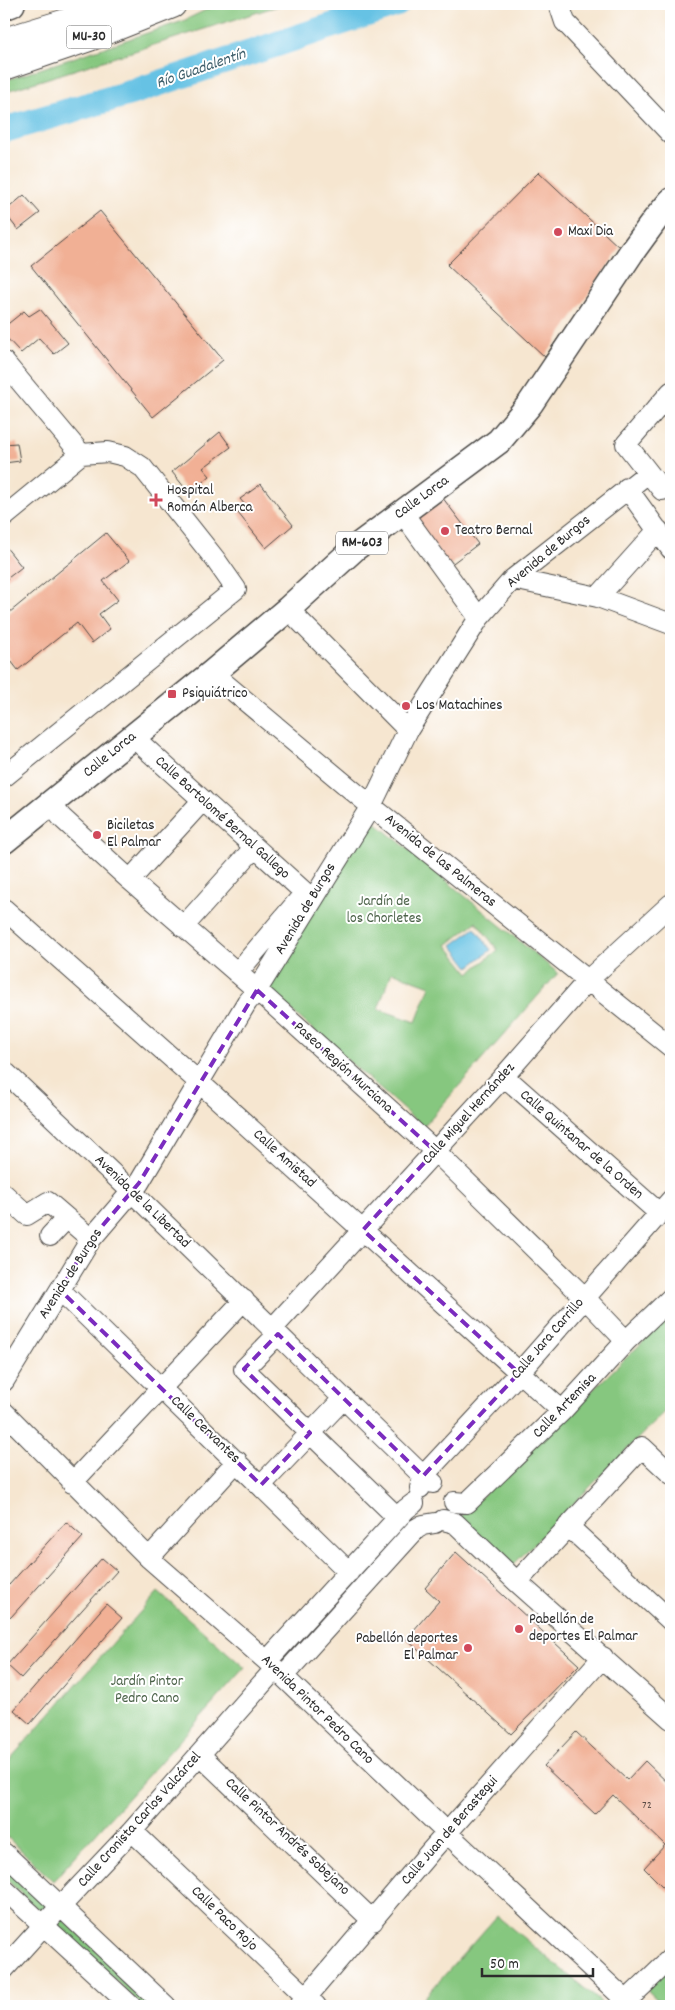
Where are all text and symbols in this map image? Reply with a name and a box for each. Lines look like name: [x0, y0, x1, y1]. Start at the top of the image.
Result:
road number: MU-30: [66, 26, 112, 48]
water label: Río Guadalentín: [153, 43, 250, 95]
place label: Maxi Dia: [568, 221, 614, 243]
marker: Maxi Dia: [552, 226, 564, 238]
street label: Calle Lorca: [390, 470, 455, 525]
place label: Hospital Román Alberca: [167, 480, 254, 519]
marker: Hospital Román Alberca: [149, 493, 163, 507]
street label: Avenida de Burgos: [502, 510, 596, 594]
place label: Teatro Bernal: [455, 520, 533, 542]
marker: Teatro Bernal: [439, 525, 451, 537]
road number: RM-603: [336, 532, 388, 554]
place label: Psiquiátrico: [182, 683, 248, 705]
marker: Psiquiátrico: [166, 688, 178, 700]
place label: Los Matachines: [416, 695, 502, 717]
marker: Los Matachines: [400, 700, 412, 712]
street label: Calle Lorca: [79, 726, 142, 783]
street label: Calle Bartolomé Bernal Gallego: [149, 751, 295, 885]
street label: Avenida de las Palmeras: [379, 809, 501, 913]
place label: Biciletas El Palmar: [107, 815, 162, 854]
marker: Biciletas El Palmar: [91, 829, 103, 841]
street label: Avenida de Burgos: [270, 859, 342, 959]
park label: Jardín de los Chorletes: [346, 891, 422, 930]
street label: Paseo Región Murciana: [288, 1017, 399, 1120]
street label: Calle Miguel Hernández: [417, 1058, 521, 1170]
street label: Calle Quintanar de la Orden: [514, 1085, 648, 1205]
street label: Calle Amistad: [247, 1124, 321, 1194]
street label: Avenida de la Libertad: [89, 1150, 195, 1254]
street label: Avenida de Burgos: [33, 1224, 109, 1324]
street label: Calle Jara Carrillo: [506, 1293, 590, 1385]
street label: Calle Artemisa: [528, 1367, 603, 1444]
street label: Calle Cervantes: [165, 1391, 245, 1469]
place label: Pabellón de deportes El Palmar: [529, 1609, 638, 1648]
marker: Pabellón de deportes El Palmar: [513, 1623, 525, 1635]
place label: Pabellón deportes El Palmar: [356, 1628, 458, 1667]
marker: Pabellón deportes El Palmar: [462, 1642, 474, 1654]
street label: Avenida Pintor Pedro Cano: [255, 1650, 379, 1770]
park label: Jardín Pintor Pedro Cano: [111, 1671, 184, 1710]
street label: Calle Cronista Carlos Valcárcel: [73, 1747, 207, 1893]
street label: Calle Juan de Berastegui: [396, 1771, 504, 1891]
street label: Calle Pintor Andrés Sobejano: [219, 1773, 355, 1901]
house number: 72: [642, 1797, 652, 1814]
street label: Calle Paco Rojo: [185, 1881, 263, 1957]
scale bar: [482, 1945, 594, 1977]
text: 50 m: [490, 1954, 519, 1976]

